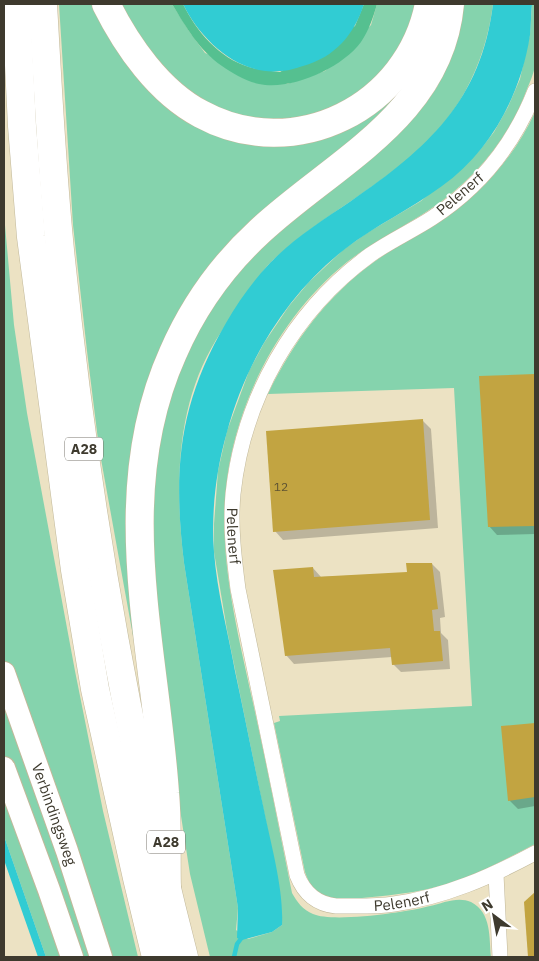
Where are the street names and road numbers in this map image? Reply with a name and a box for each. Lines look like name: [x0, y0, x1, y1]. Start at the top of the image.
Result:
street label: Pelenerf: [432, 168, 487, 219]
road number: A28: [65, 438, 103, 460]
street label: Pelenerf: [223, 508, 245, 565]
street label: Verbindingsweg: [28, 761, 81, 868]
road number: A28: [147, 830, 185, 854]
street label: Pelenerf: [373, 887, 432, 915]

